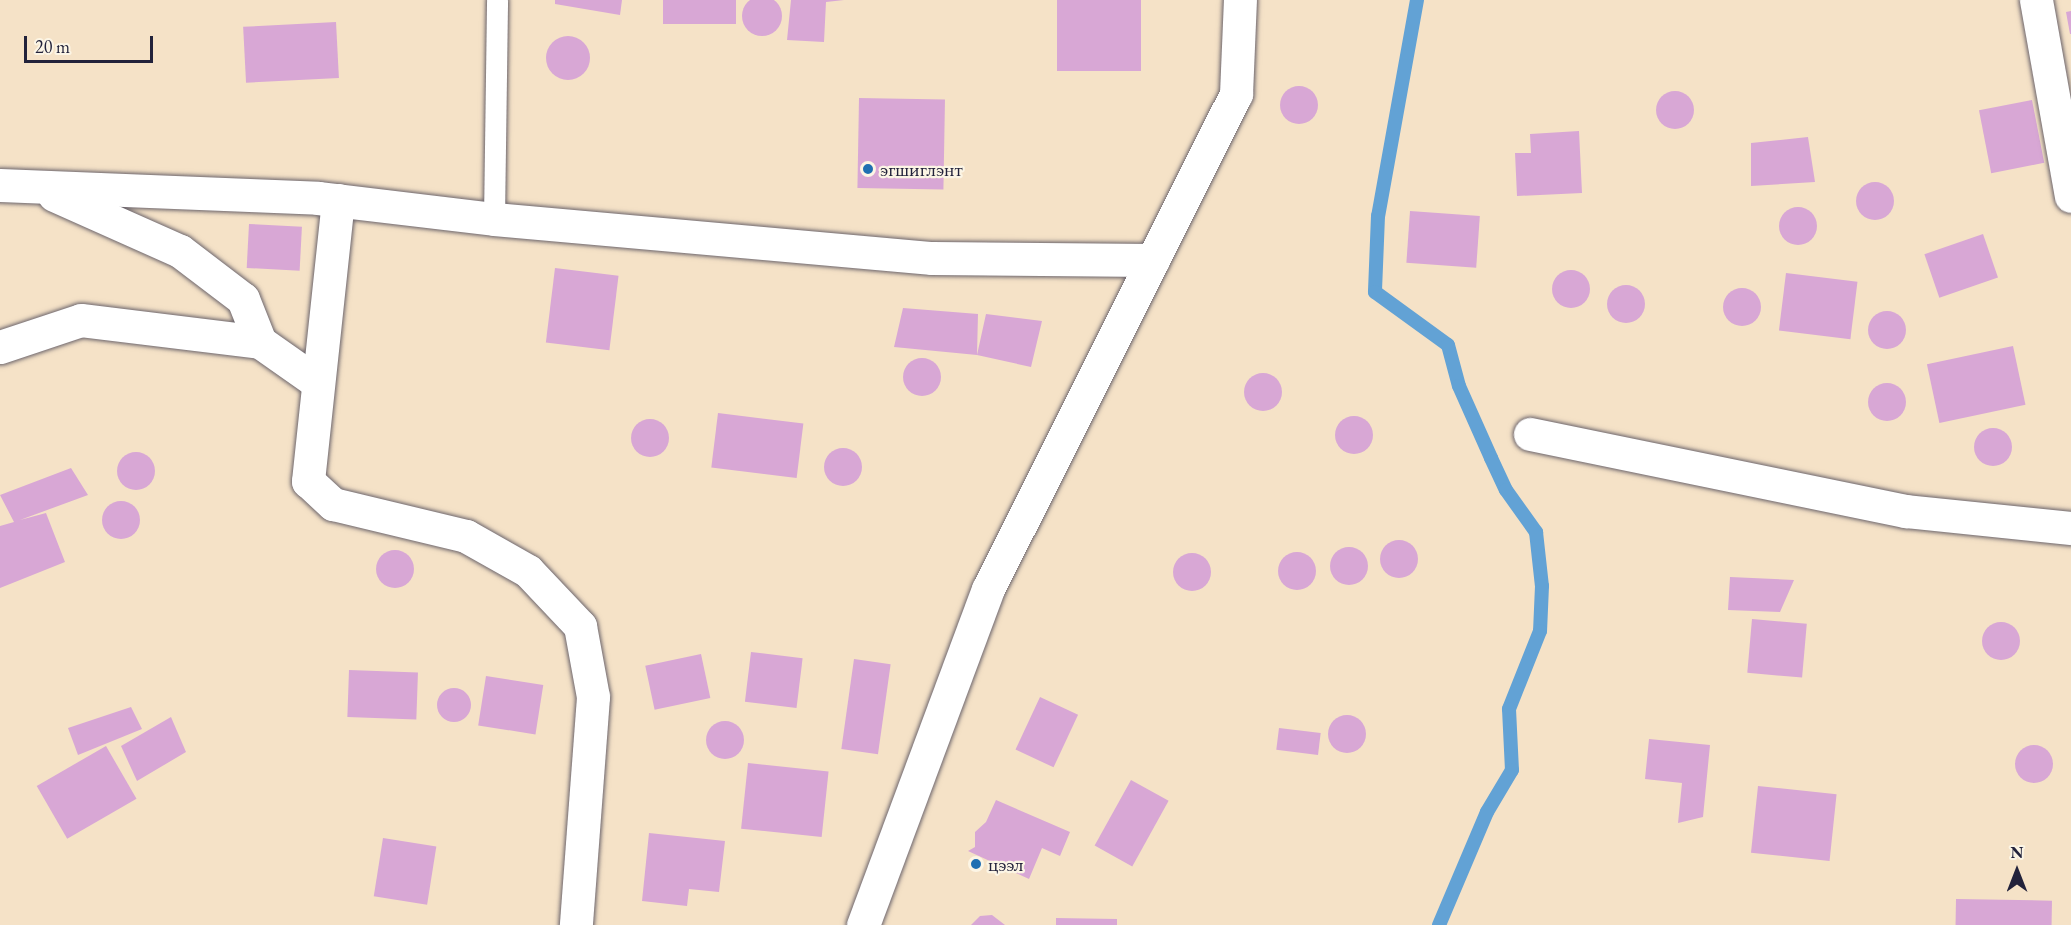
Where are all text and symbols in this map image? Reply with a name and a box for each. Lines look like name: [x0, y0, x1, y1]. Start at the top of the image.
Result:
scale bar: [27, 24, 156, 62]
text: 20 m: [35, 35, 70, 58]
place label: эгшиглэнт: [880, 157, 963, 181]
marker: эгшиглэнт: [861, 162, 875, 176]
north arrow: [1987, 841, 2047, 901]
text: N: [2011, 842, 2023, 863]
place label: цээл: [988, 852, 1023, 876]
marker: цээл: [969, 857, 983, 871]

